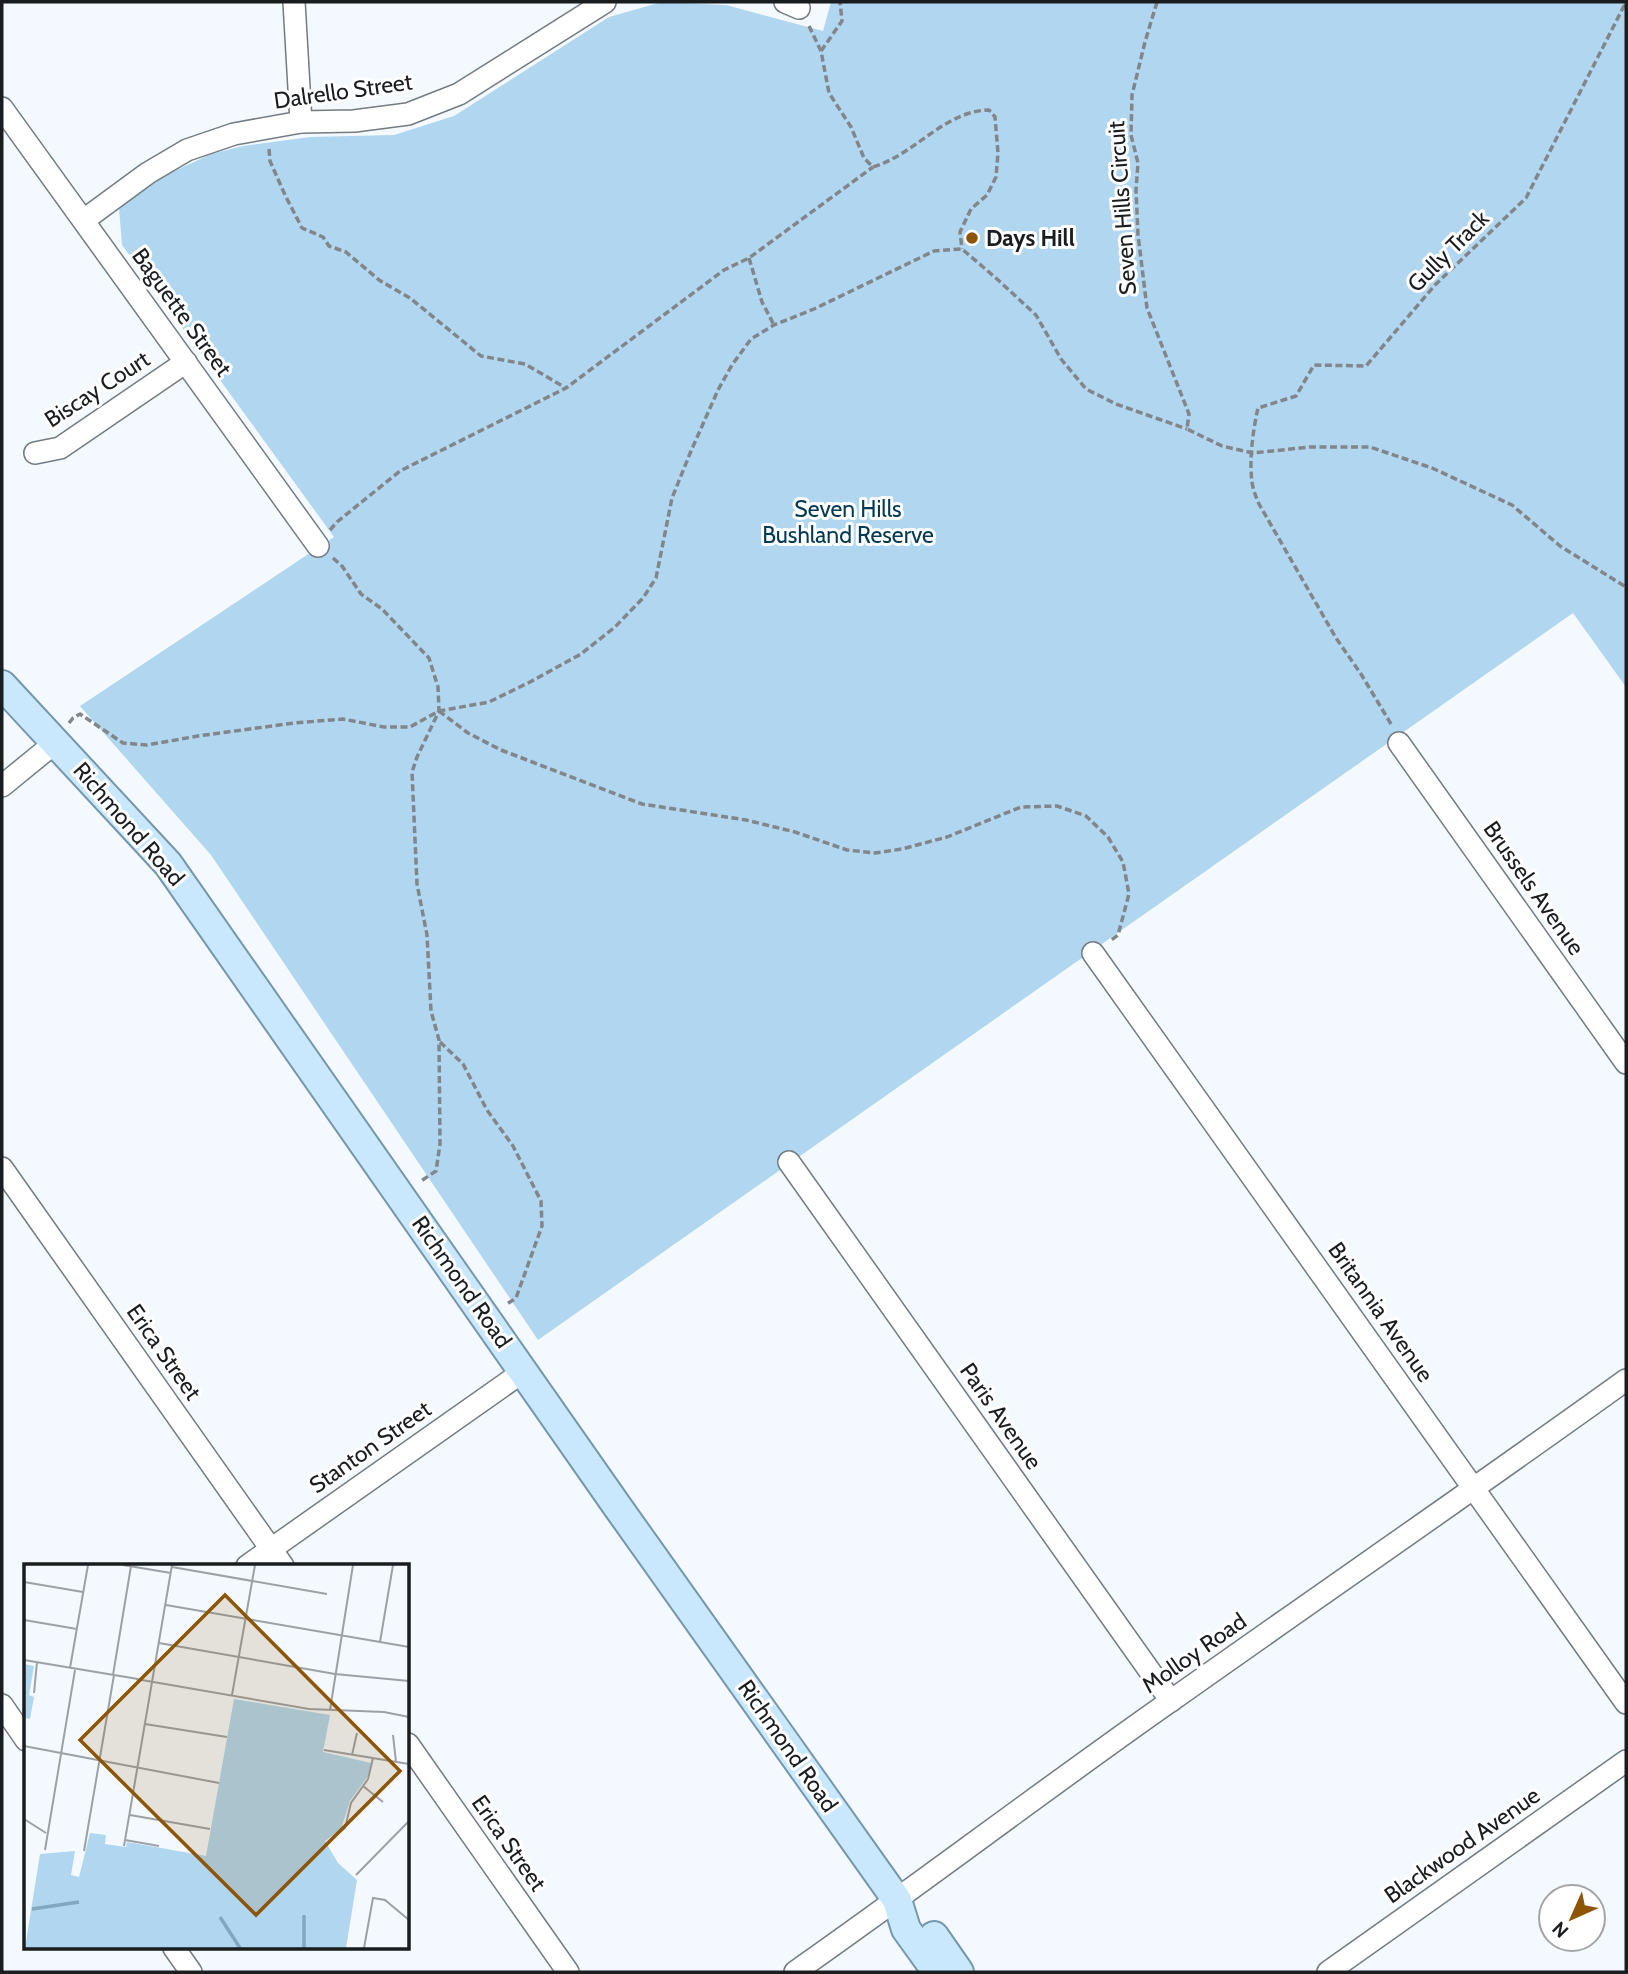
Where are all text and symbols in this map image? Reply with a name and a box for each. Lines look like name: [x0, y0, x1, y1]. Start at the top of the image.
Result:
street label: Dalrello Street: [272, 67, 414, 115]
street label: Seven Hills Circuit: [1102, 120, 1142, 296]
street label: Gully Track: [1401, 204, 1495, 298]
place label: Days Hill: [986, 224, 1075, 252]
marker: Days Hill: [964, 230, 980, 246]
street label: Baguette Street: [126, 242, 238, 382]
street label: Biscay Court: [39, 345, 155, 433]
park label: Seven Hills Bushland Reserve: [762, 495, 934, 549]
street label: Richmond Road: [68, 756, 190, 892]
street label: Brussels Avenue: [1478, 816, 1591, 960]
street label: Richmond Road: [406, 1210, 518, 1354]
street label: Britannia Avenue: [1322, 1237, 1440, 1387]
street label: Erica Street: [121, 1299, 207, 1405]
street label: Paris Avenue: [954, 1357, 1048, 1475]
street label: Stanton Street: [304, 1395, 436, 1499]
inset map: [24, 1564, 410, 1950]
street label: Molloy Road: [1136, 1607, 1252, 1699]
street label: Richmond Road: [732, 1674, 844, 1818]
street label: Blackwood Avenue: [1379, 1781, 1545, 1909]
street label: Erica Street: [466, 1790, 552, 1896]
north arrow: [1537, 1883, 1607, 1953]
text: N: [1547, 1917, 1573, 1943]

